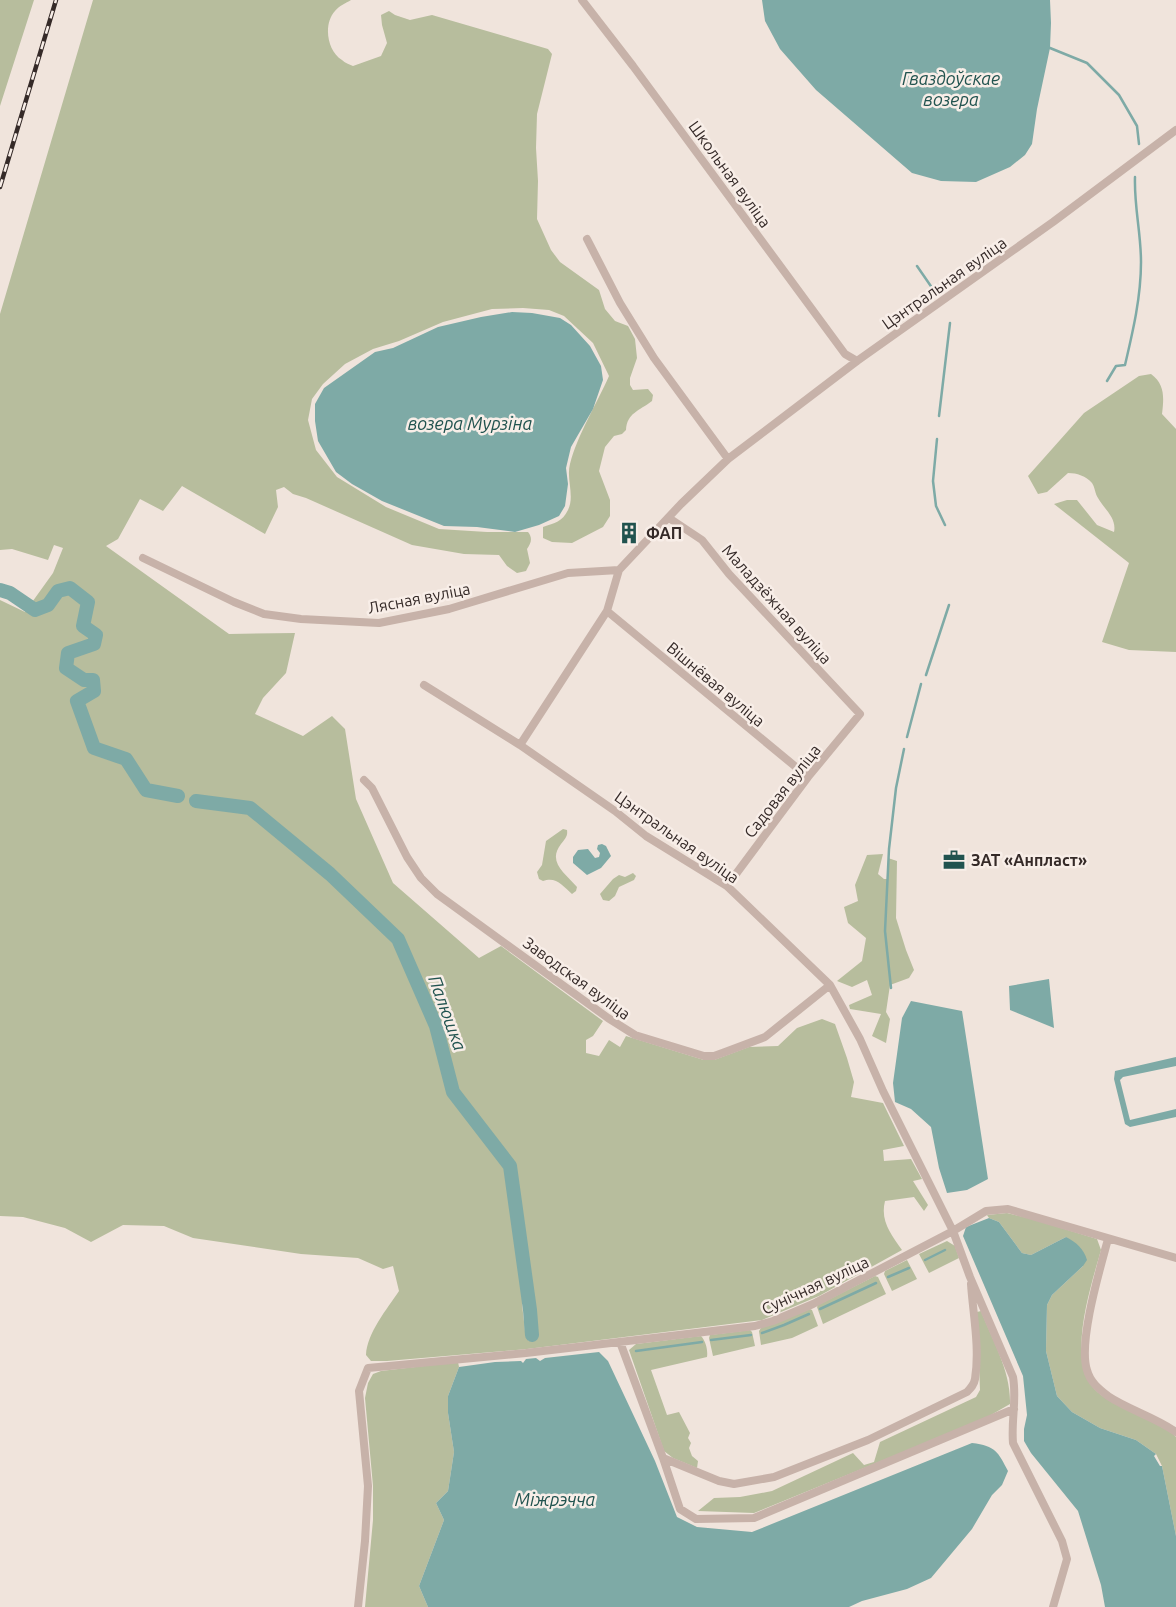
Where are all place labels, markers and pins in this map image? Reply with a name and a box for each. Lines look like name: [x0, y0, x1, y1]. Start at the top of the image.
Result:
building icon: ФАП: [616, 520, 642, 546]
place label: ФАП: [646, 524, 682, 542]
office icon: ЗАТ «Анпласт»: [941, 847, 967, 873]
place label: ЗАТ «Анпласт»: [971, 851, 1087, 869]

